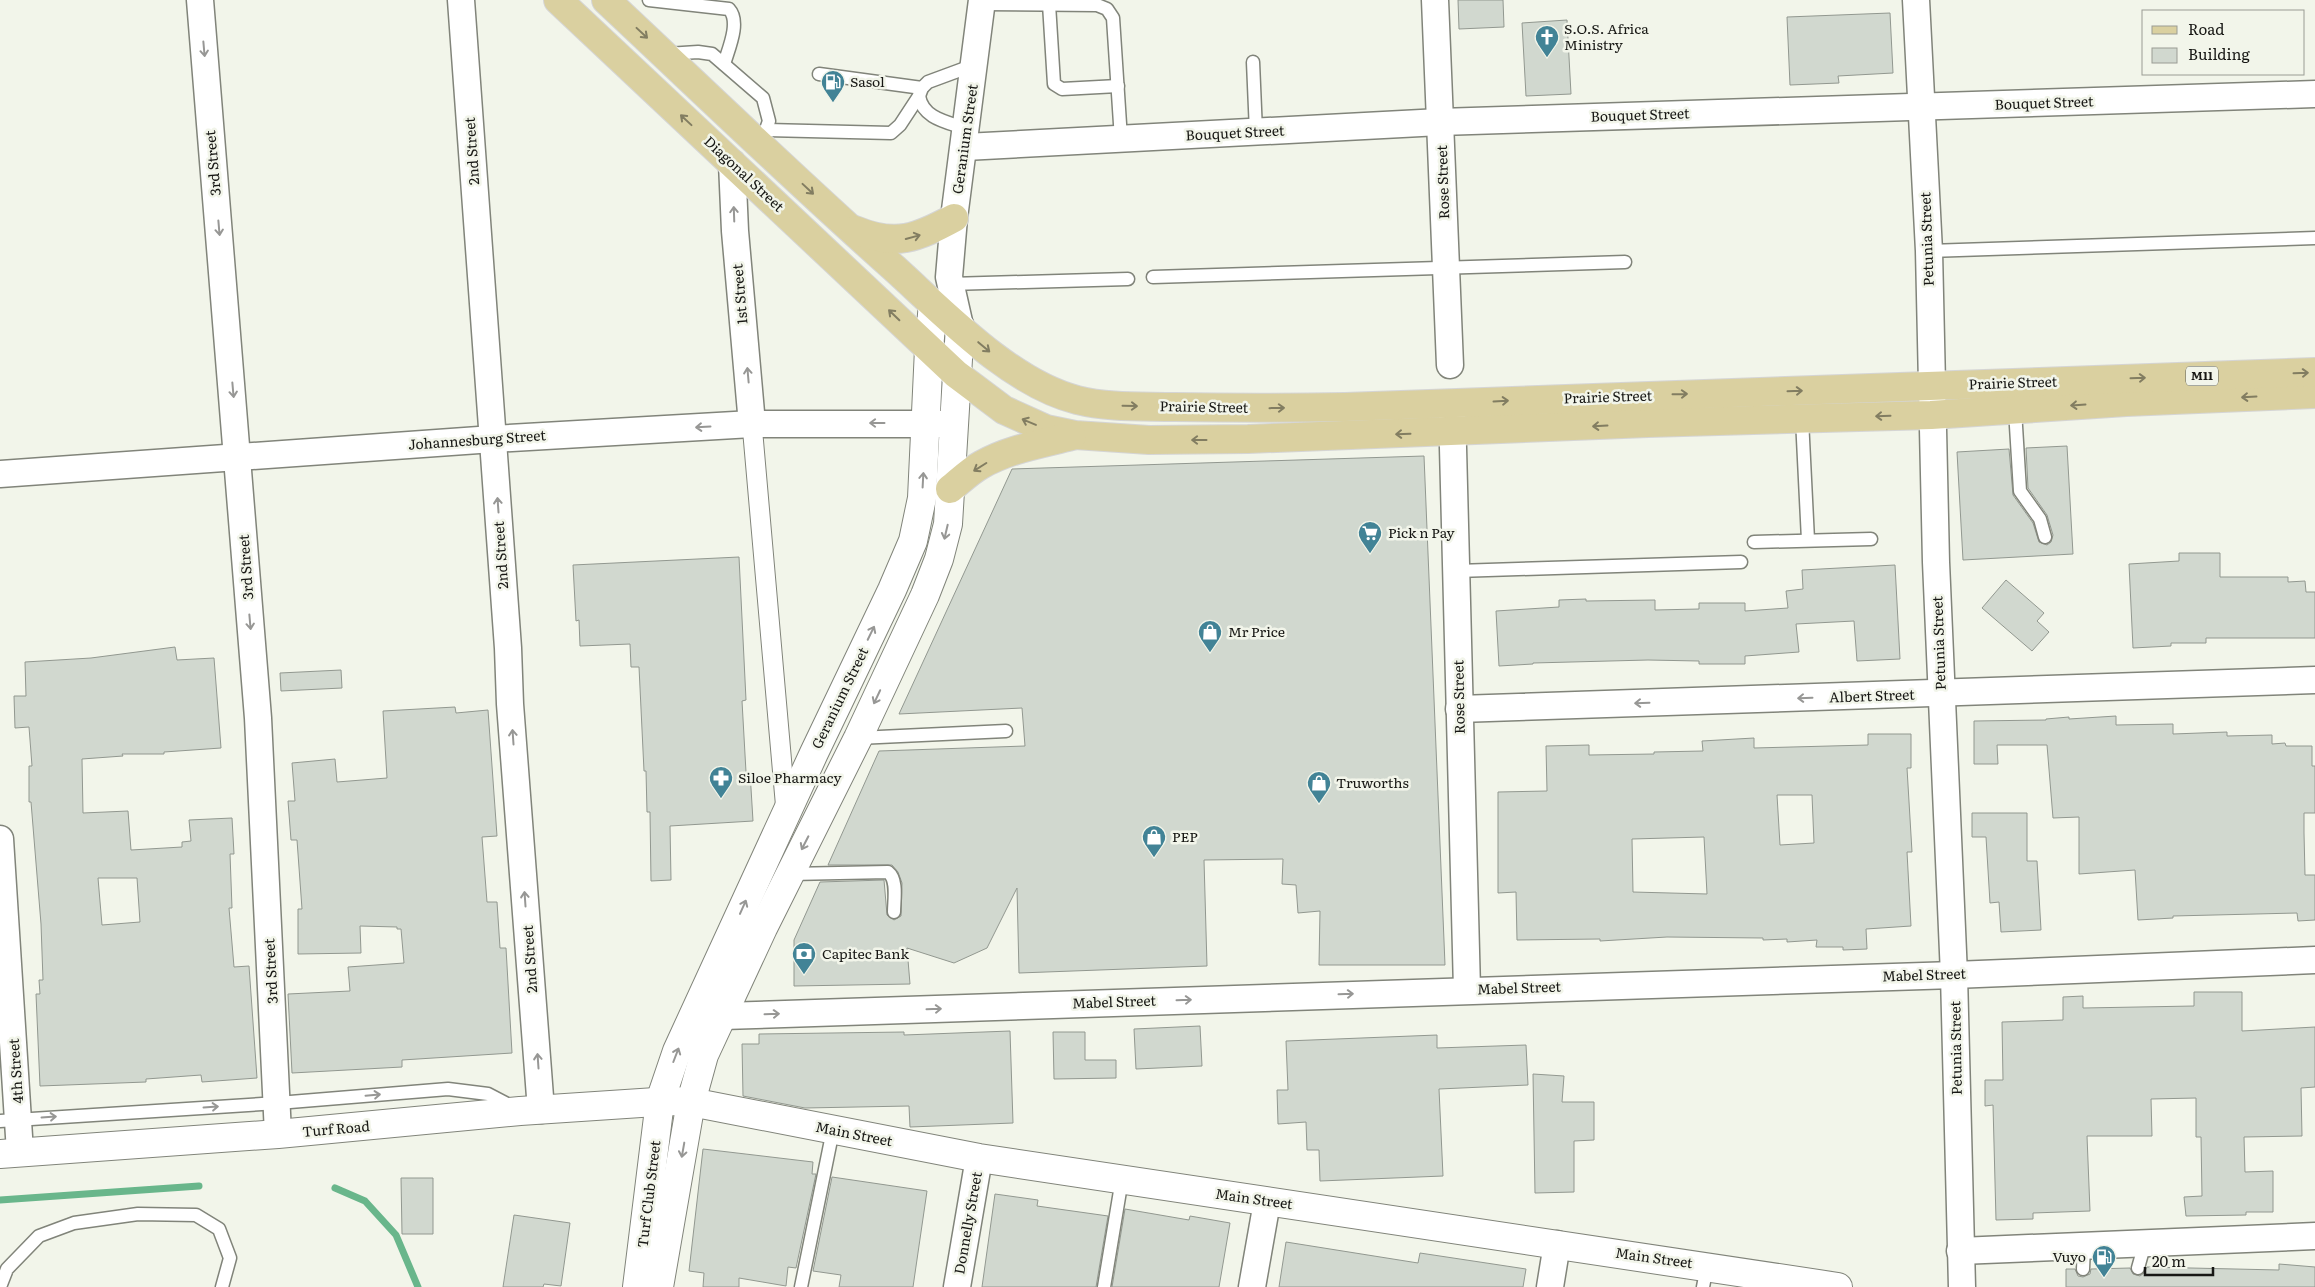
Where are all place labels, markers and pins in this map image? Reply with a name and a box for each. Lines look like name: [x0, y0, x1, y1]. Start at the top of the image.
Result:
place label: S.O.S. Africa Ministry: [1564, 18, 1649, 54]
church icon: S.O.S. Africa Ministry: [1534, 24, 1560, 58]
fuel station icon: Sasol: [820, 69, 846, 103]
place label: Sasol: [850, 71, 885, 91]
supermarket icon: Pick n Pay: [1357, 520, 1383, 554]
place label: Pick n Pay: [1388, 522, 1456, 542]
shop icon: Mr Price: [1197, 619, 1223, 653]
place label: Mr Price: [1228, 621, 1285, 641]
pharmacy icon: Siloe Pharmacy: [708, 765, 734, 799]
place label: Siloe Pharmacy: [738, 767, 843, 787]
shop icon: Truworths: [1306, 770, 1332, 804]
place label: Truworths: [1336, 772, 1409, 792]
shop icon: PEP: [1141, 824, 1167, 858]
place label: PEP: [1172, 826, 1198, 846]
bank icon: Capitec Bank: [791, 941, 817, 975]
place label: Capitec Bank: [822, 943, 909, 963]
fuel station icon: Vuyo: [2091, 1244, 2117, 1278]
place label: Vuyo: [2052, 1246, 2086, 1266]

